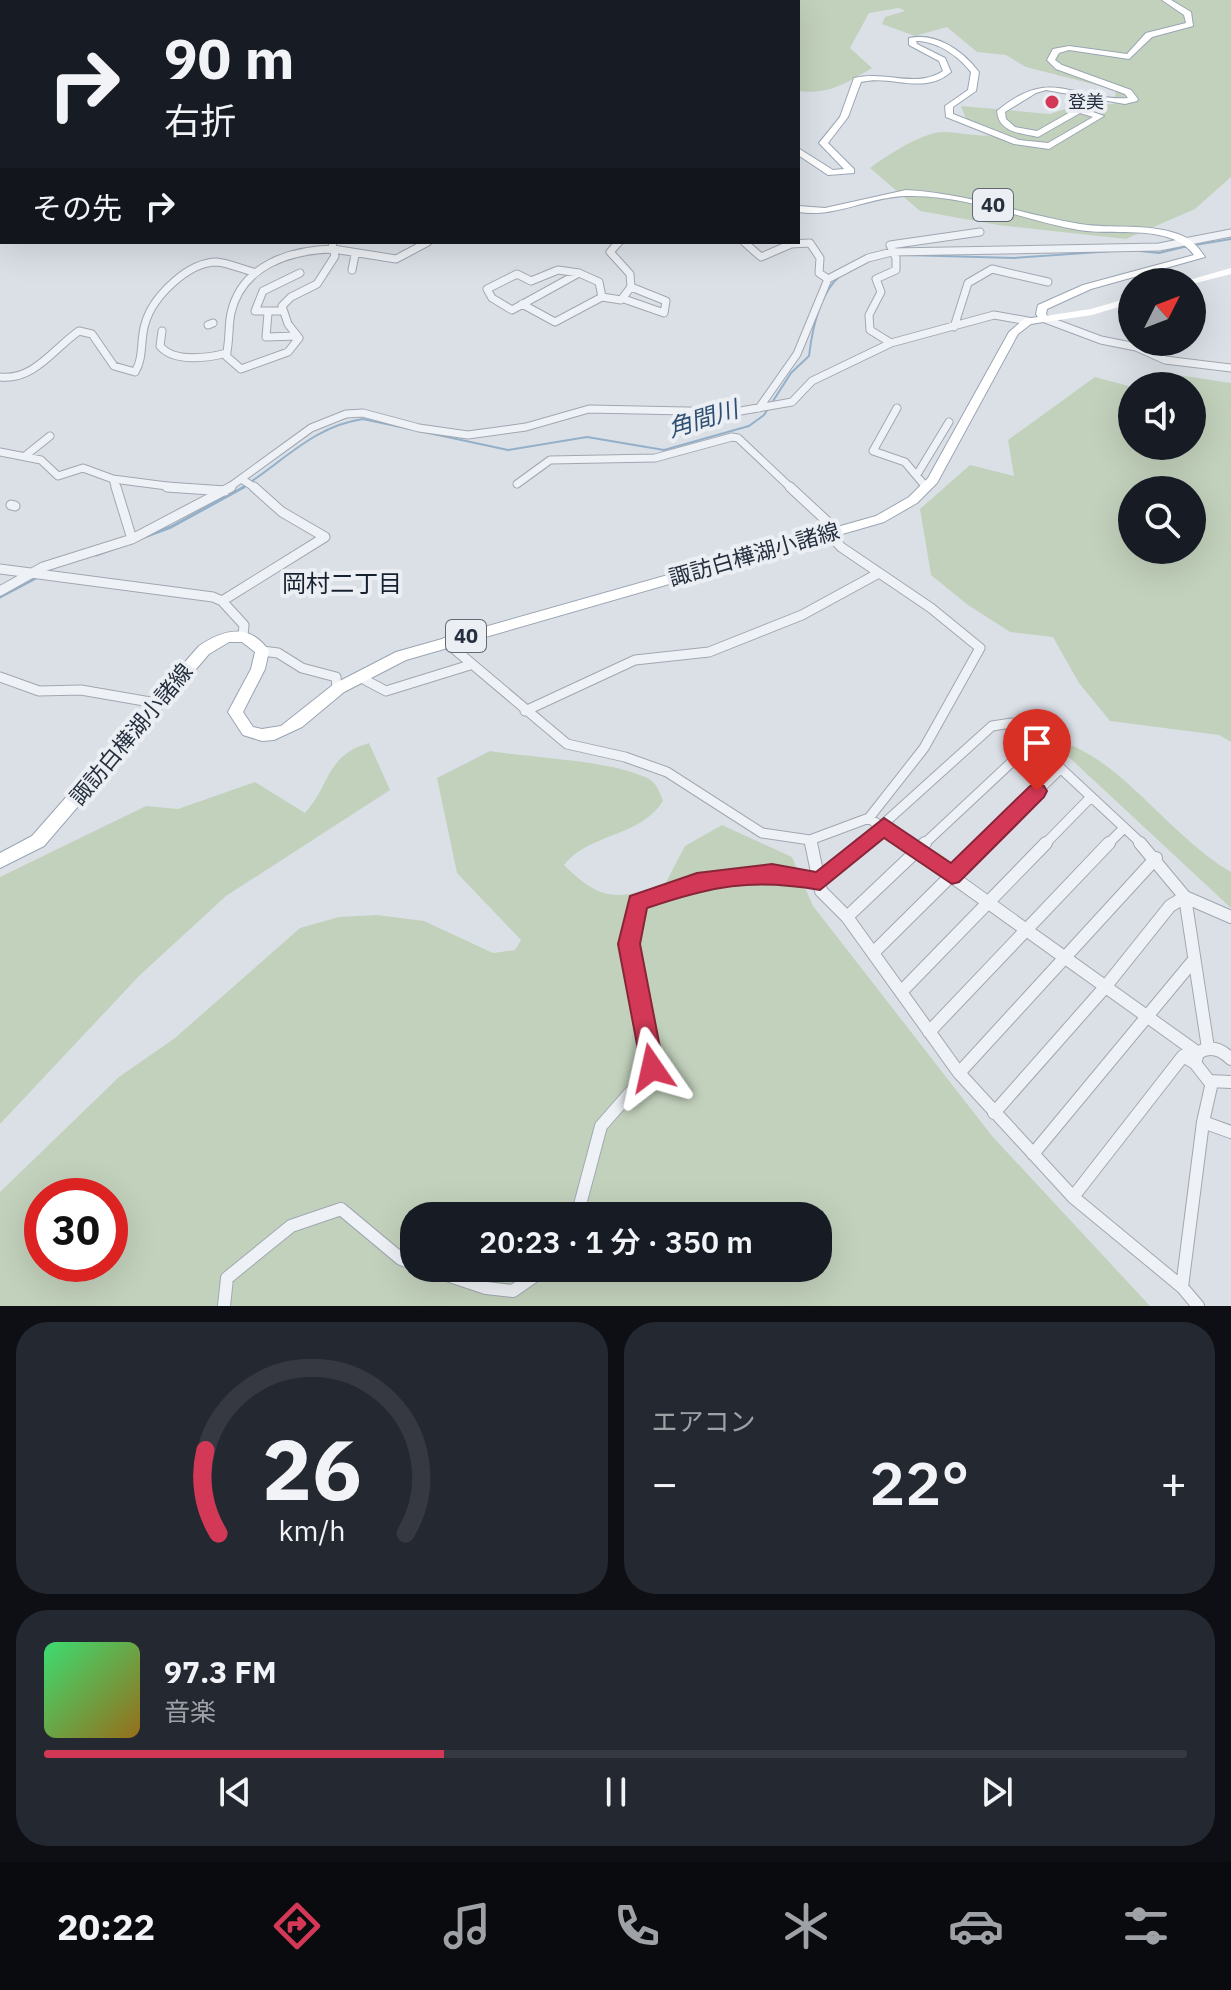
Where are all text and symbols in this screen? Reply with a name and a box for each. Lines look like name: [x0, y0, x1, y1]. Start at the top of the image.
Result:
text: 90 m: [164, 22, 294, 94]
icon: right: [32, 32, 136, 136]
place label: 登美: [1068, 90, 1104, 113]
marker: 登美: [1043, 93, 1061, 111]
text: 右折: [164, 97, 236, 144]
icon: right: [138, 184, 182, 228]
text: その先: [32, 188, 122, 227]
road number: 40: [973, 189, 1013, 221]
north arrow: [1118, 268, 1206, 356]
map controls: [1118, 268, 1206, 564]
button: sound: [1118, 372, 1206, 460]
water label: 角間川: [664, 391, 745, 444]
button: search: [1118, 476, 1206, 564]
street label: 諏訪白樺湖小諸線: [665, 515, 842, 592]
district label: 岡村二丁目: [282, 567, 402, 599]
road number: 40: [446, 620, 486, 652]
street label: 諏訪白樺湖小諸線: [63, 657, 198, 810]
pin: [1003, 709, 1071, 791]
icon: arrive: [1015, 721, 1059, 765]
position arrow: [610, 1026, 694, 1110]
speed limit sign: 30: [24, 1178, 128, 1282]
text: 20:23 · 1 分 · 350 m: [479, 1222, 753, 1261]
text: エアコン: [652, 1404, 756, 1438]
text: 26: [262, 1415, 362, 1523]
text: 22°: [869, 1443, 969, 1522]
text: −: [652, 1454, 678, 1511]
text: +: [1161, 1454, 1187, 1511]
text: km/h: [278, 1512, 345, 1549]
text: 97.3 FM: [164, 1652, 277, 1691]
text: 音楽: [164, 1694, 216, 1728]
icon: previous: [213, 1770, 257, 1814]
icon: pause: [594, 1770, 638, 1814]
icon: next: [975, 1770, 1019, 1814]
icon: directions: [269, 1898, 325, 1954]
icon: music: [439, 1898, 495, 1954]
icon: phone: [609, 1898, 665, 1954]
icon: climate: [778, 1898, 834, 1954]
icon: car: [948, 1898, 1004, 1954]
icon: filters: [1118, 1898, 1174, 1954]
text: 20:22: [57, 1903, 155, 1950]

